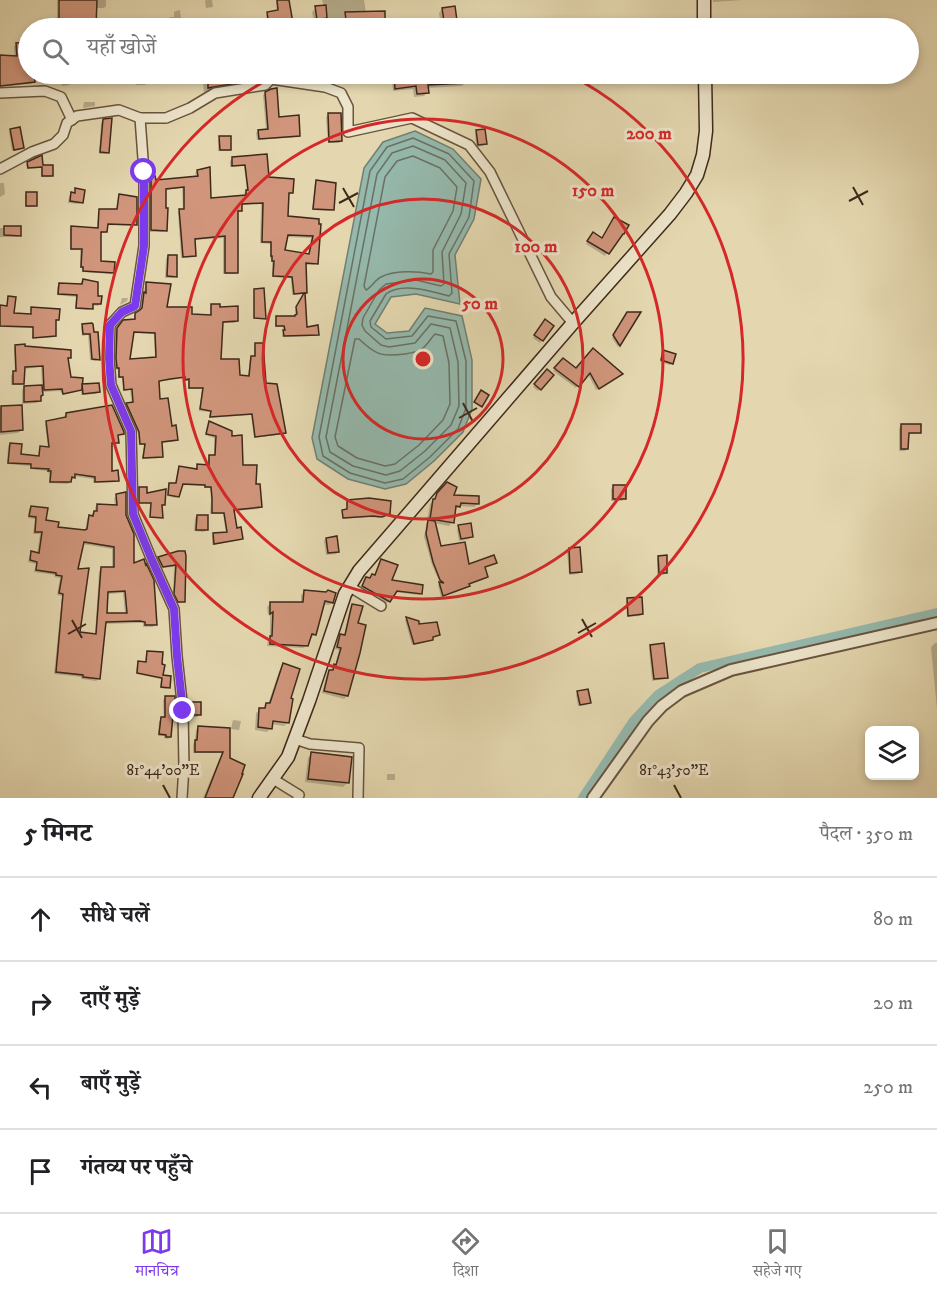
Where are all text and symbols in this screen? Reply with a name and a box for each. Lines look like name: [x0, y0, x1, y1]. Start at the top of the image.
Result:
search box: [18, 18, 919, 84]
text: यहाँ खोजें: [87, 34, 156, 61]
icon: search: [39, 35, 72, 68]
text: 200 m: [626, 123, 672, 145]
route start: [130, 158, 156, 184]
text: 150 m: [572, 180, 615, 202]
text: 100 m: [514, 236, 558, 258]
text: 50 m: [461, 293, 498, 315]
centre of rings: [413, 349, 433, 369]
route end: [169, 697, 195, 723]
map controls: [865, 726, 919, 780]
button: layers: [865, 726, 919, 780]
text: 81°44'00"E: [126, 761, 200, 780]
text: 81°43'50"E: [639, 761, 709, 780]
text: 5 मिनट: [24, 817, 92, 850]
text: पैदल · 350 m: [819, 822, 913, 847]
text: सीधे चलें: [81, 902, 150, 929]
icon: ahead: [24, 903, 57, 936]
text: 80 m: [873, 907, 913, 932]
text: दाएँ मुड़ें: [81, 986, 140, 1013]
icon: right: [24, 987, 57, 1020]
text: 20 m: [873, 991, 913, 1016]
text: बाएँ मुड़ें: [81, 1070, 140, 1097]
icon: left: [24, 1071, 57, 1104]
text: 250 m: [863, 1075, 913, 1100]
text: गंतव्य पर पहुँचे: [81, 1154, 192, 1181]
icon: arrive: [24, 1155, 57, 1188]
tab: मानचित्र: [135, 1225, 179, 1286]
tab: दिशा: [449, 1225, 482, 1286]
tab: सहेजे गए: [753, 1225, 802, 1286]

